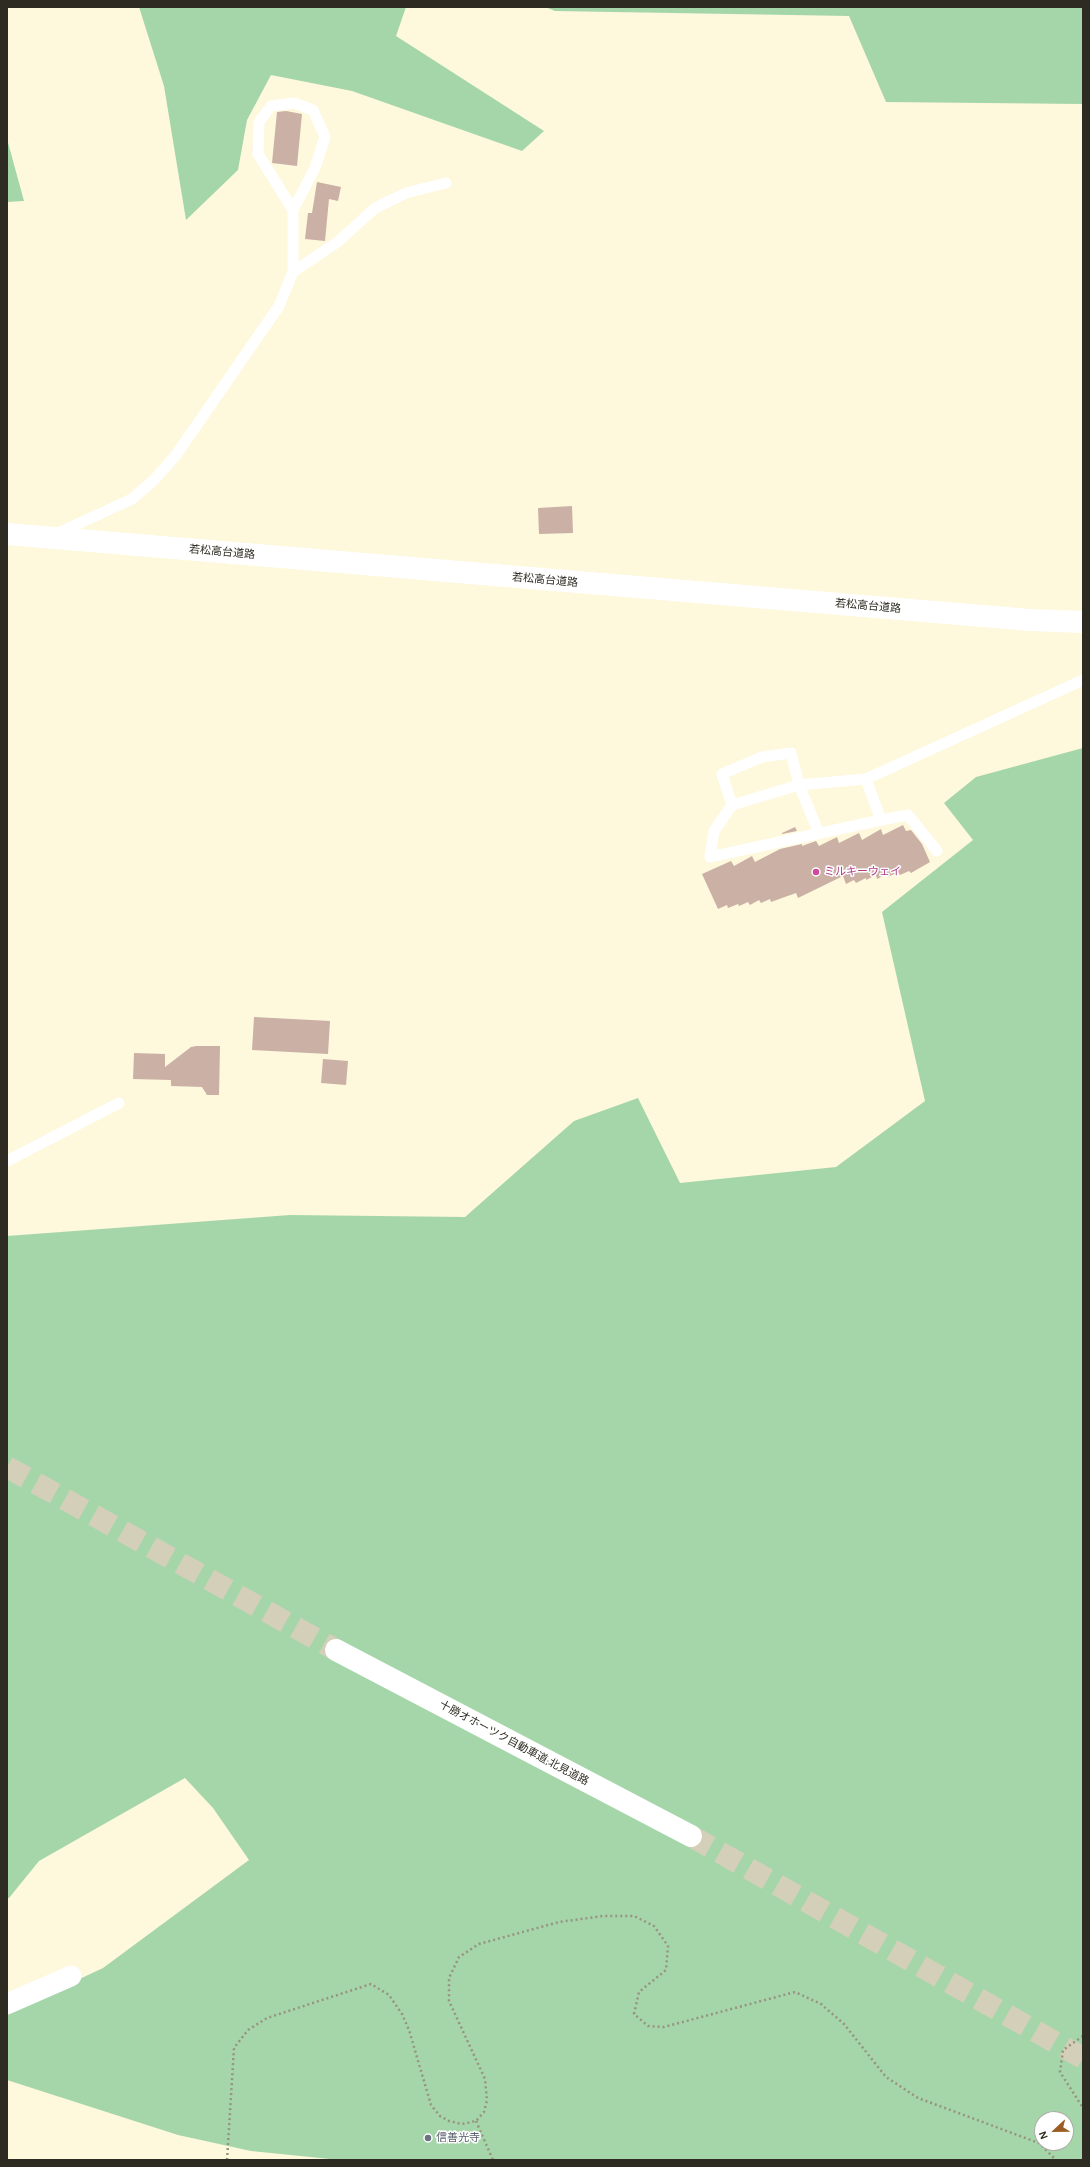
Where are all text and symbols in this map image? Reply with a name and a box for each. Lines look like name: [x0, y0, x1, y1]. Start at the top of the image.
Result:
street label: 若松高台道路: [189, 543, 255, 561]
street label: 若松高台道路: [512, 571, 578, 589]
street label: 若松高台道路: [835, 597, 901, 615]
place label: ミルキーウェイ: [824, 865, 901, 879]
marker: ミルキーウェイ: [811, 867, 821, 877]
street label: 十勝オホーツク自動車道;北見道路: [437, 1698, 591, 1788]
north arrow: [1034, 2111, 1074, 2151]
text: N: [1037, 2130, 1050, 2141]
place label: 信善光寺: [436, 2131, 480, 2145]
marker: 信善光寺: [423, 2133, 433, 2143]

